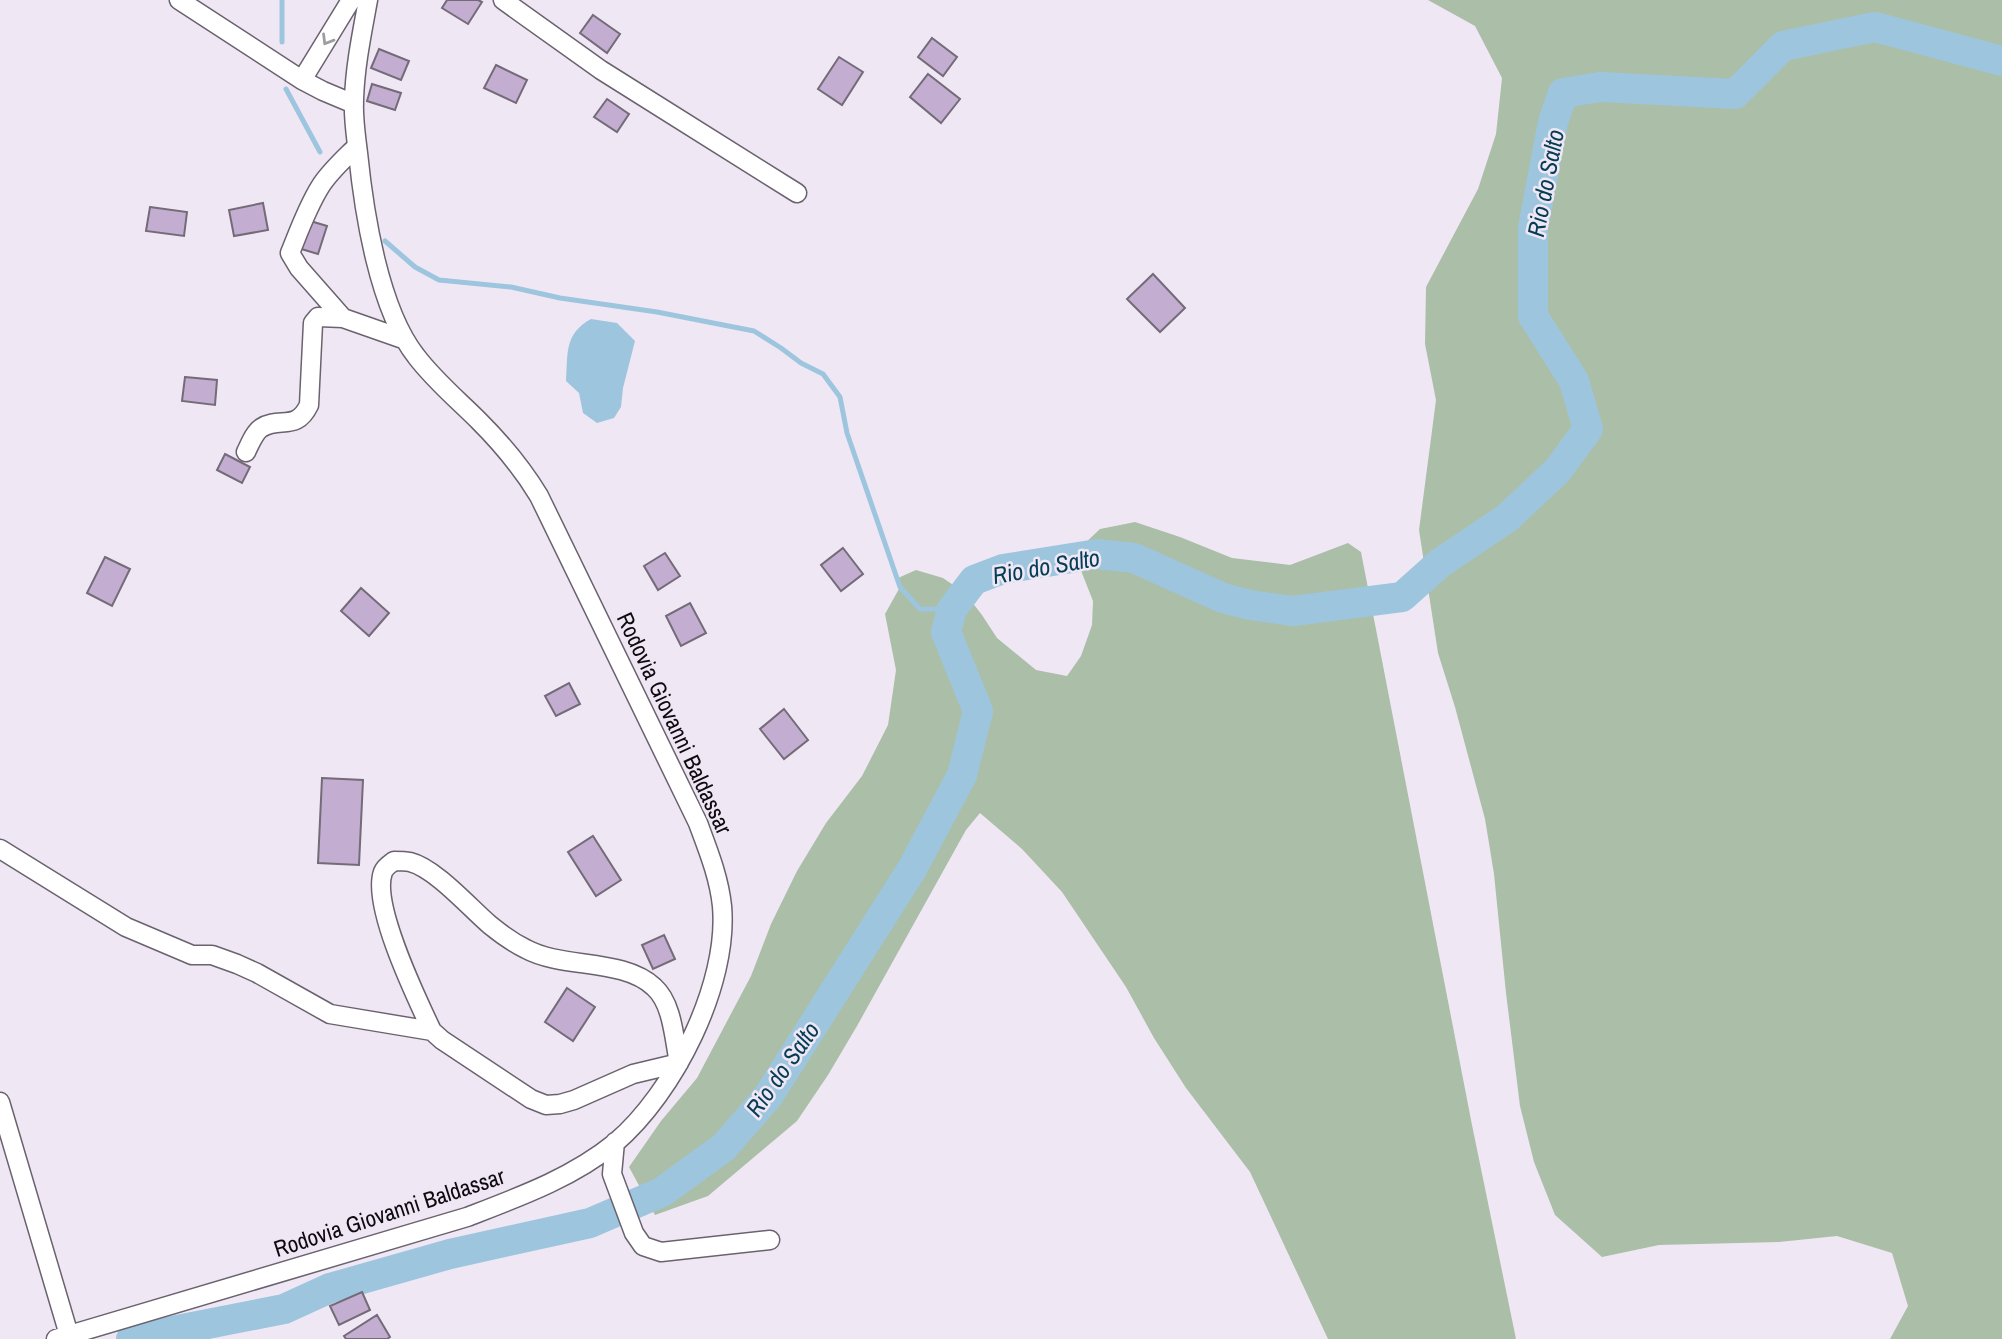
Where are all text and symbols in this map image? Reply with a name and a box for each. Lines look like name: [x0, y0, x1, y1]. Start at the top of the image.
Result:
one-way arrow: [322, 32, 335, 45]
water label: Rio do Salto: [1519, 127, 1571, 239]
water label: Rio do Salto: [990, 541, 1102, 591]
street label: Rodovia Giovanni Baldassar: [610, 607, 740, 839]
water label: Rio do Salto: [738, 1015, 826, 1123]
street label: Rodovia Giovanni Baldassar: [270, 1160, 509, 1264]

